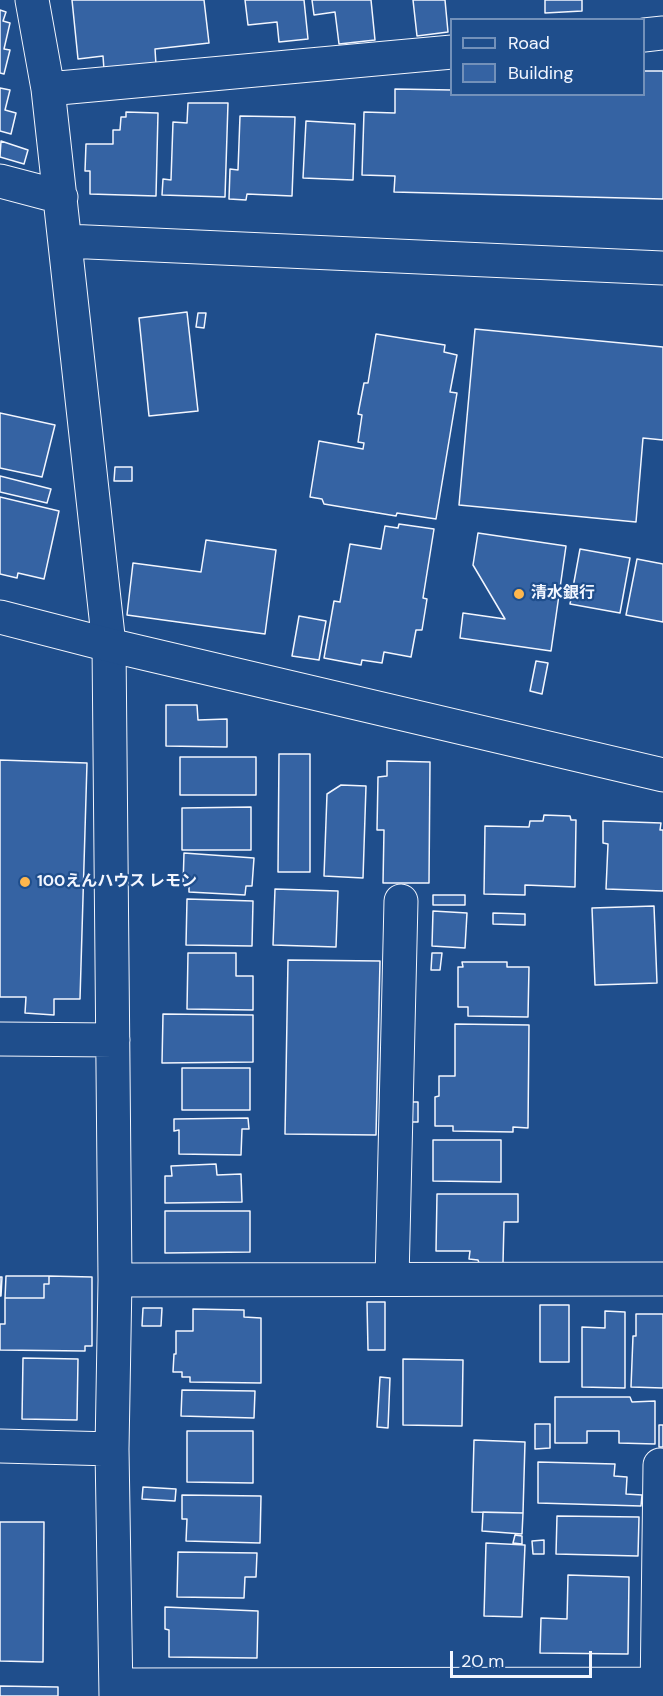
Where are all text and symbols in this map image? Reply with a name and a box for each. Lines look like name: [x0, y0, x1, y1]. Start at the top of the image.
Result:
legend: [450, 18, 645, 96]
text: Road: [508, 31, 550, 55]
text: Building: [508, 61, 573, 85]
place label: 清水銀行: [531, 584, 595, 604]
marker: 清水銀行: [512, 587, 526, 601]
place label: 100えんハウス レモン: [37, 872, 197, 892]
marker: 100えんハウス レモン: [18, 875, 32, 889]
scale bar: [453, 1639, 596, 1677]
text: 20 m: [461, 1649, 504, 1673]

